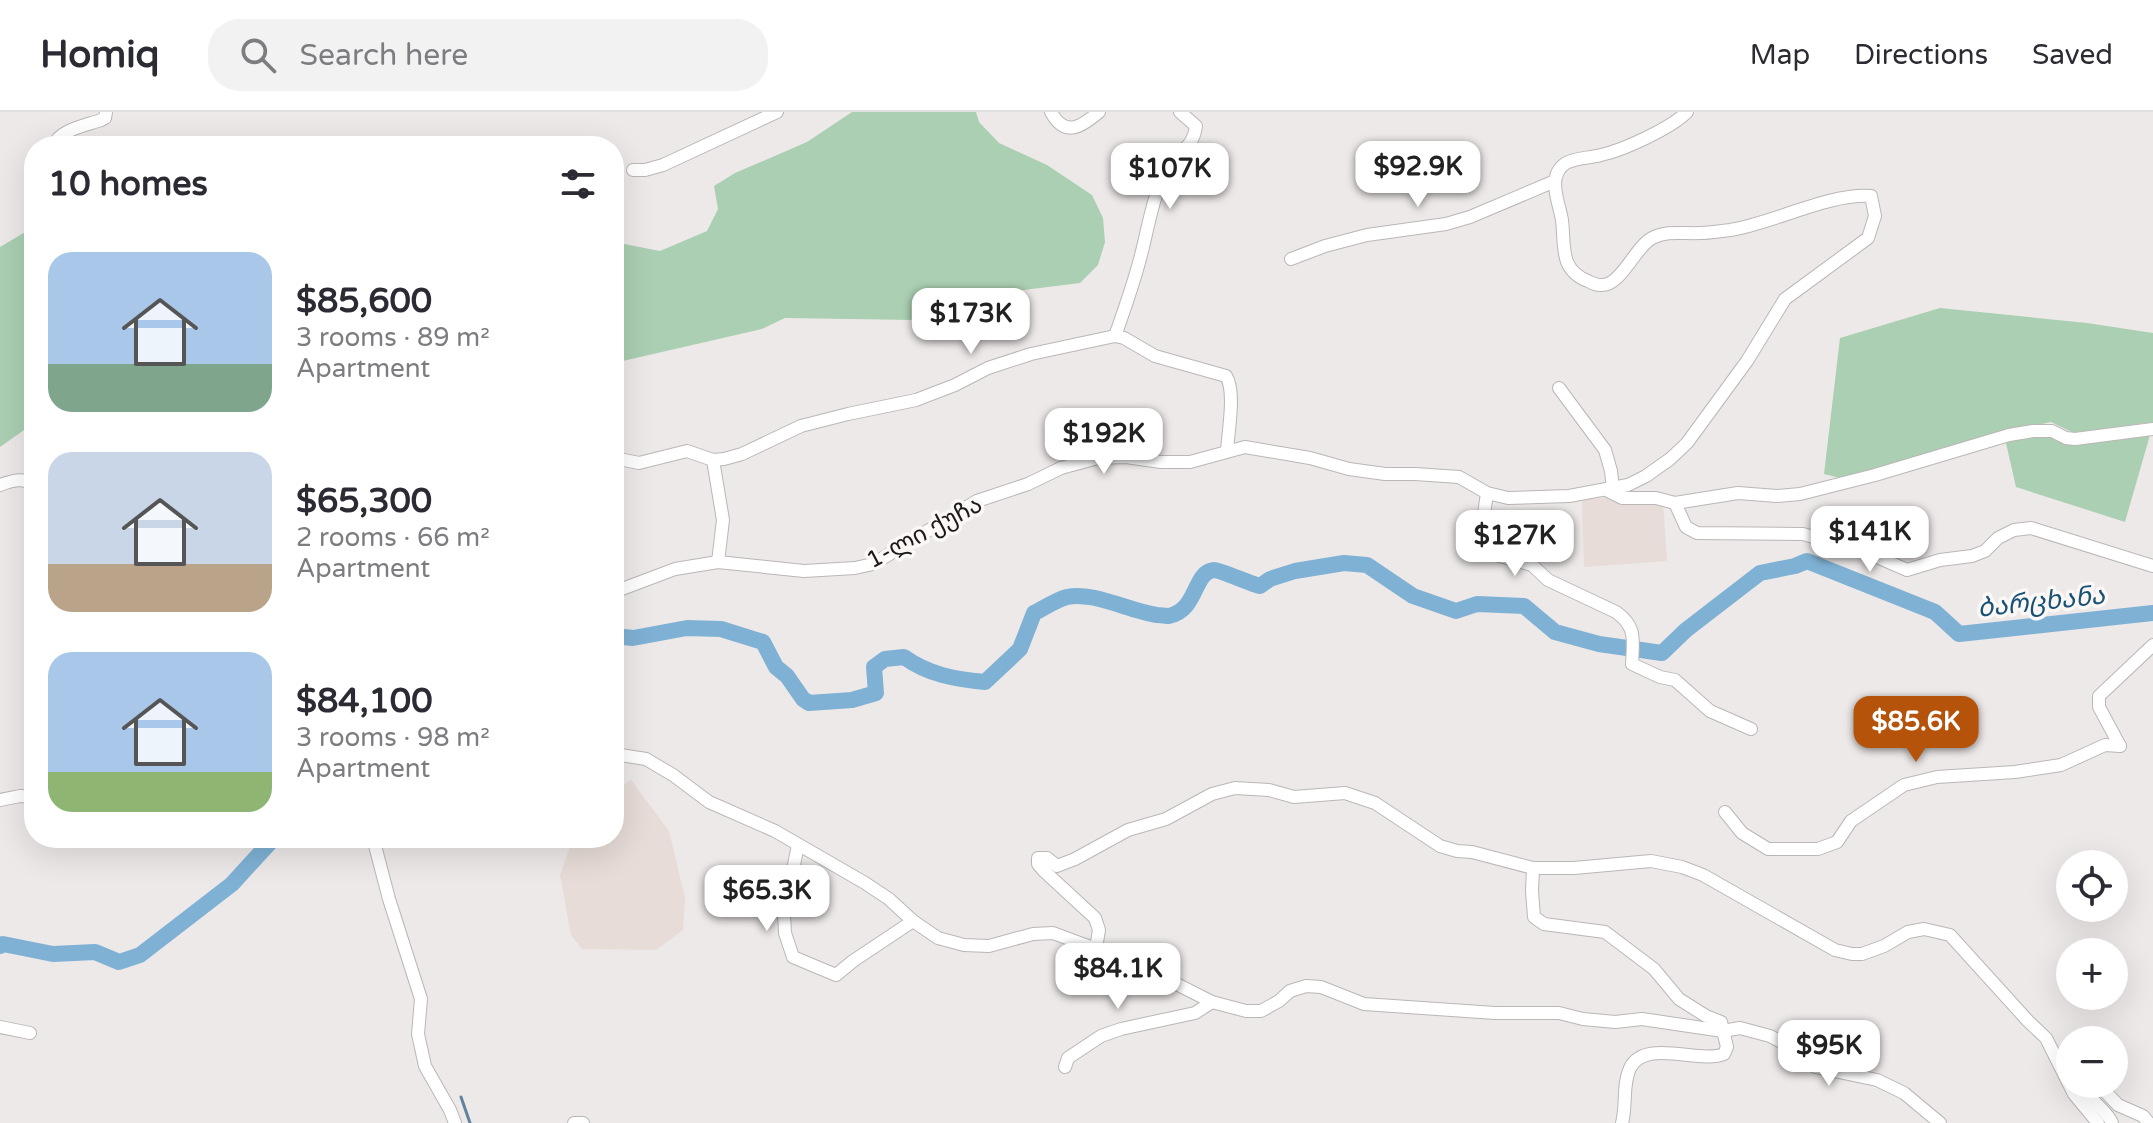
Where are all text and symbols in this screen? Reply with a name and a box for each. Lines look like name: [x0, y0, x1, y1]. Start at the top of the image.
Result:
search box: [208, 19, 768, 91]
text: Homiq: [40, 32, 160, 78]
icon: search: [236, 33, 280, 77]
text: Search here: [300, 37, 468, 74]
text: Map: [1750, 38, 1810, 72]
text: Directions: [1854, 38, 1988, 72]
text: Saved: [2032, 38, 2113, 72]
pin: $92.9K: [1353, 141, 1483, 209]
pin: $107K: [1114, 143, 1226, 211]
text: $92.9K: [1373, 151, 1463, 182]
text: $107K: [1129, 153, 1211, 184]
icon: filters: [556, 162, 600, 206]
text: 10 homes: [48, 164, 208, 205]
text: $85,600: [296, 281, 432, 322]
icon: home: [112, 284, 208, 380]
pin: $173K: [915, 288, 1027, 356]
text: $173K: [930, 298, 1012, 329]
text: 3 rooms · 89 m²: [296, 322, 490, 353]
text: Apartment: [296, 353, 430, 384]
pin: $192K: [1048, 408, 1160, 476]
text: $192K: [1063, 418, 1145, 449]
text: $65,300: [296, 481, 432, 522]
icon: home: [112, 484, 208, 580]
street label: 1-ლი ქუჩა: [861, 490, 987, 575]
pin: $141K: [1814, 506, 1926, 574]
pin: $127K: [1459, 510, 1571, 578]
text: $141K: [1829, 516, 1911, 547]
text: $127K: [1474, 520, 1556, 551]
text: 2 rooms · 66 m²: [296, 522, 490, 553]
text: Apartment: [296, 553, 430, 584]
water label: ბარცხანა: [1976, 579, 2107, 624]
text: $84,100: [296, 681, 433, 722]
icon: home: [112, 684, 208, 780]
pin: $85.6K: [1851, 696, 1981, 764]
text: $85.6K: [1872, 706, 1960, 737]
text: 3 rooms · 98 m²: [296, 722, 490, 753]
text: Apartment: [296, 753, 430, 784]
map controls: [2056, 850, 2128, 1098]
button: locate: [2056, 850, 2128, 922]
pin: $65.3K: [702, 865, 832, 933]
text: $65.3K: [723, 875, 811, 906]
button: +: [2056, 938, 2128, 1010]
pin: $84.1K: [1053, 943, 1183, 1011]
text: $84.1K: [1073, 953, 1163, 984]
pin: $95K: [1782, 1020, 1876, 1088]
button: −: [2056, 1026, 2128, 1098]
text: $95K: [1796, 1030, 1862, 1061]

